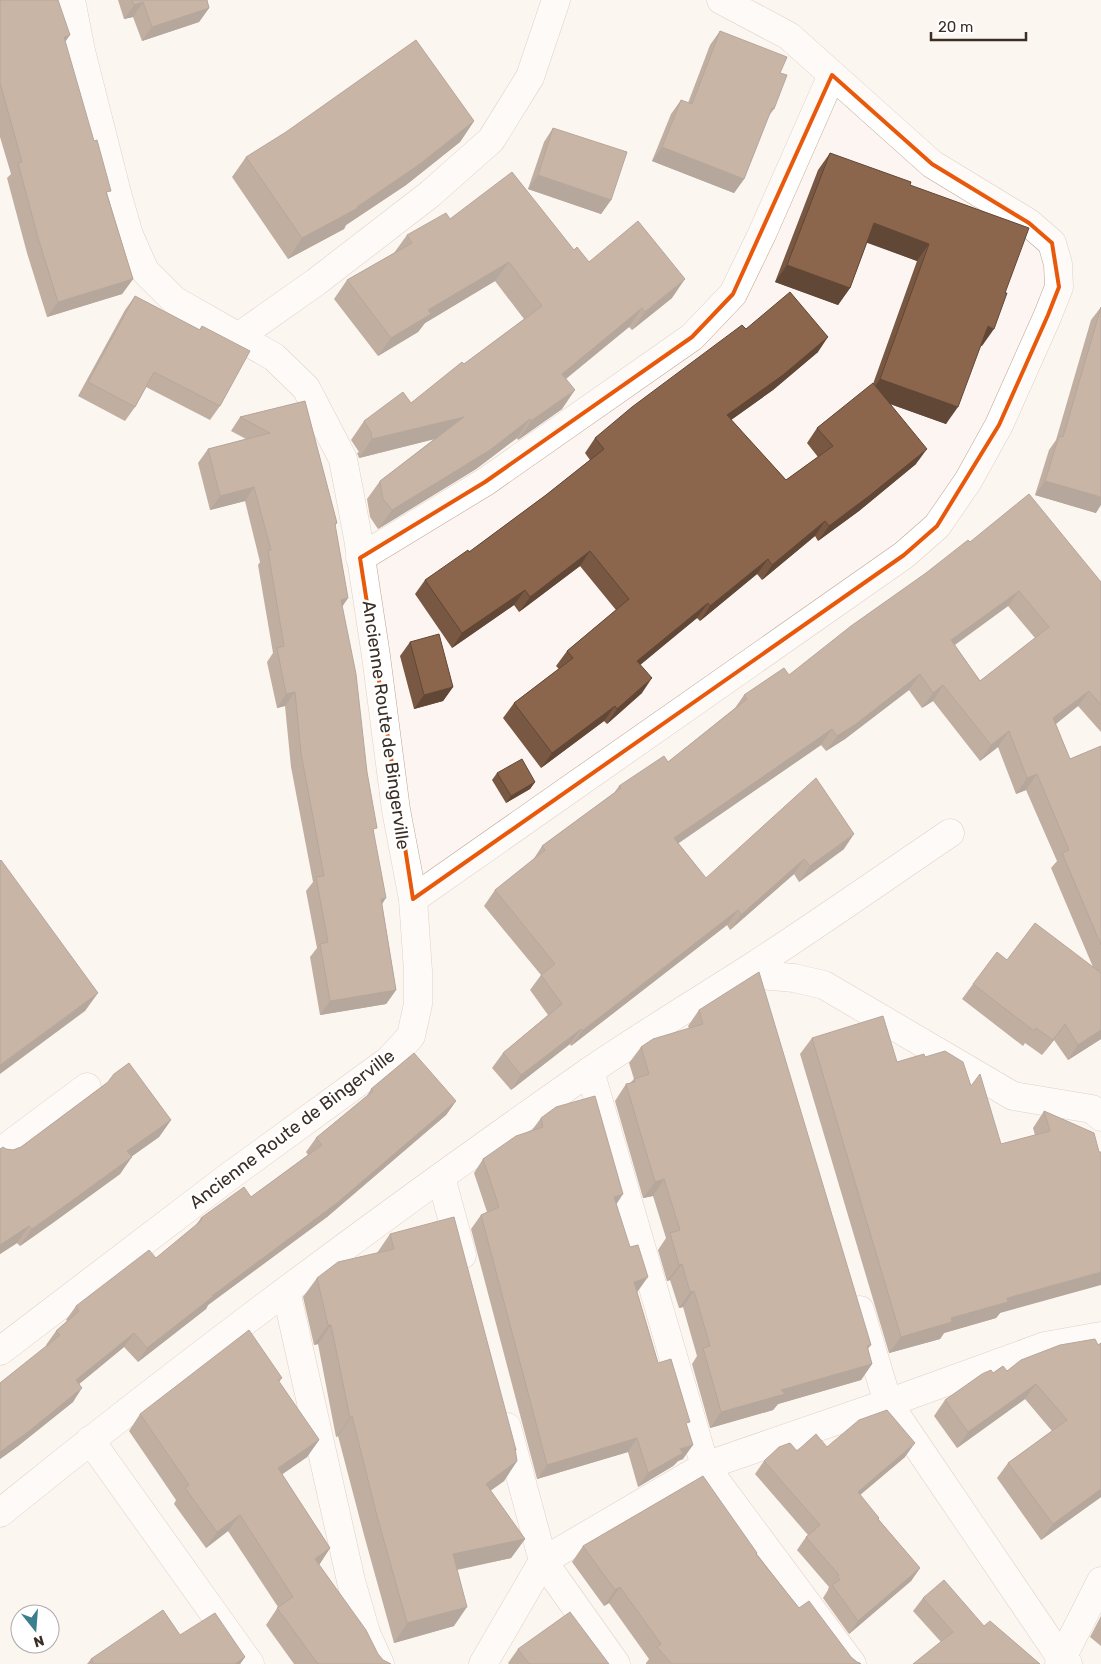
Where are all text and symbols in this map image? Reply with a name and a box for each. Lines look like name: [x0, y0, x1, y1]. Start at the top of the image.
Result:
scale bar: [931, 10, 1026, 42]
text: 20 m: [938, 18, 973, 36]
street label: Ancienne Route de Bingerville: [358, 599, 414, 851]
street label: Ancienne Route de Bingerville: [185, 1045, 399, 1213]
north arrow: [10, 1604, 60, 1654]
text: N: [31, 1631, 46, 1651]

